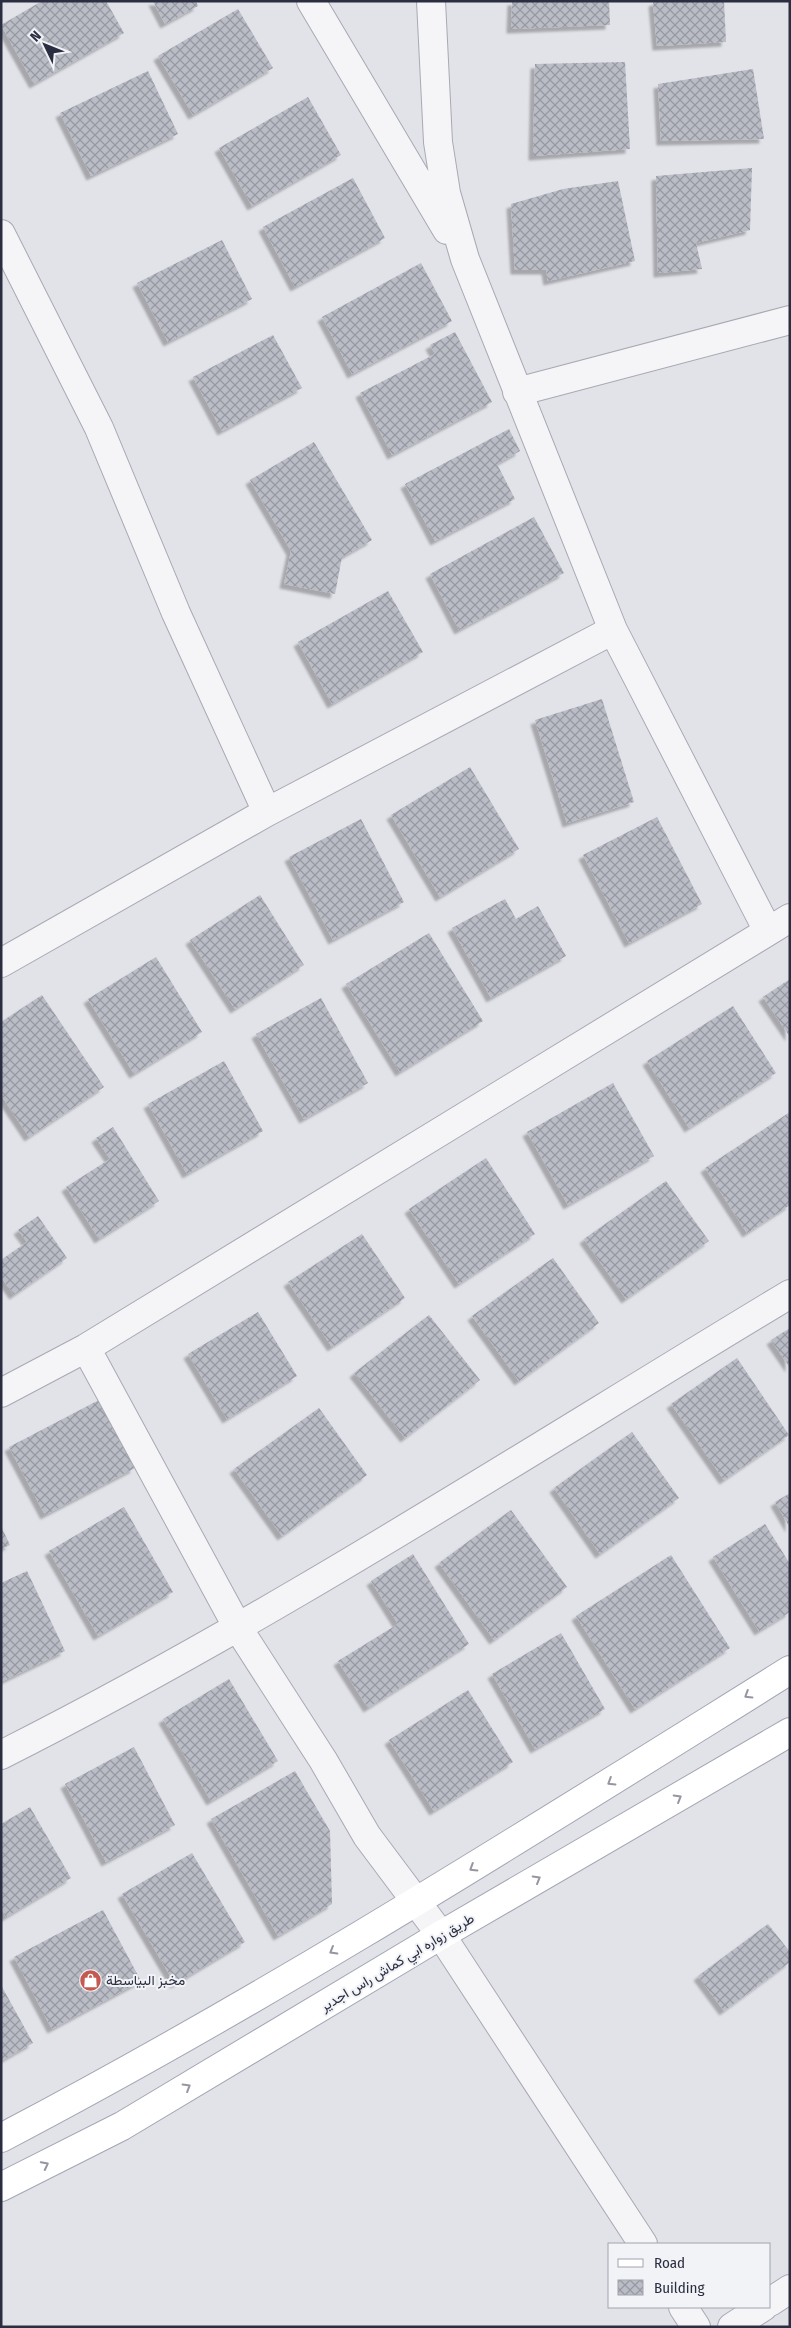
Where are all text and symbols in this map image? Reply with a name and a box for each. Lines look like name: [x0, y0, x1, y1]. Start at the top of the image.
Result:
north arrow: [20, 20, 70, 70]
text: N: [27, 28, 45, 45]
one-way arrow: [745, 1689, 754, 1699]
one-way arrow: [607, 1775, 616, 1785]
one-way arrow: [673, 1794, 682, 1804]
one-way arrow: [469, 1861, 478, 1871]
one-way arrow: [532, 1875, 541, 1885]
street label: طريق زواره ابي كماش راس اجدير: [316, 1910, 479, 2018]
one-way arrow: [330, 1945, 339, 1955]
shop icon: مخبز البياسطة: [78, 1968, 102, 1992]
place label: مخبز البياسطة: [106, 1972, 185, 1989]
one-way arrow: [181, 2083, 190, 2093]
one-way arrow: [39, 2161, 48, 2171]
legend: [608, 2243, 771, 2308]
text: Road: [654, 2254, 685, 2272]
text: Building: [654, 2279, 705, 2297]

